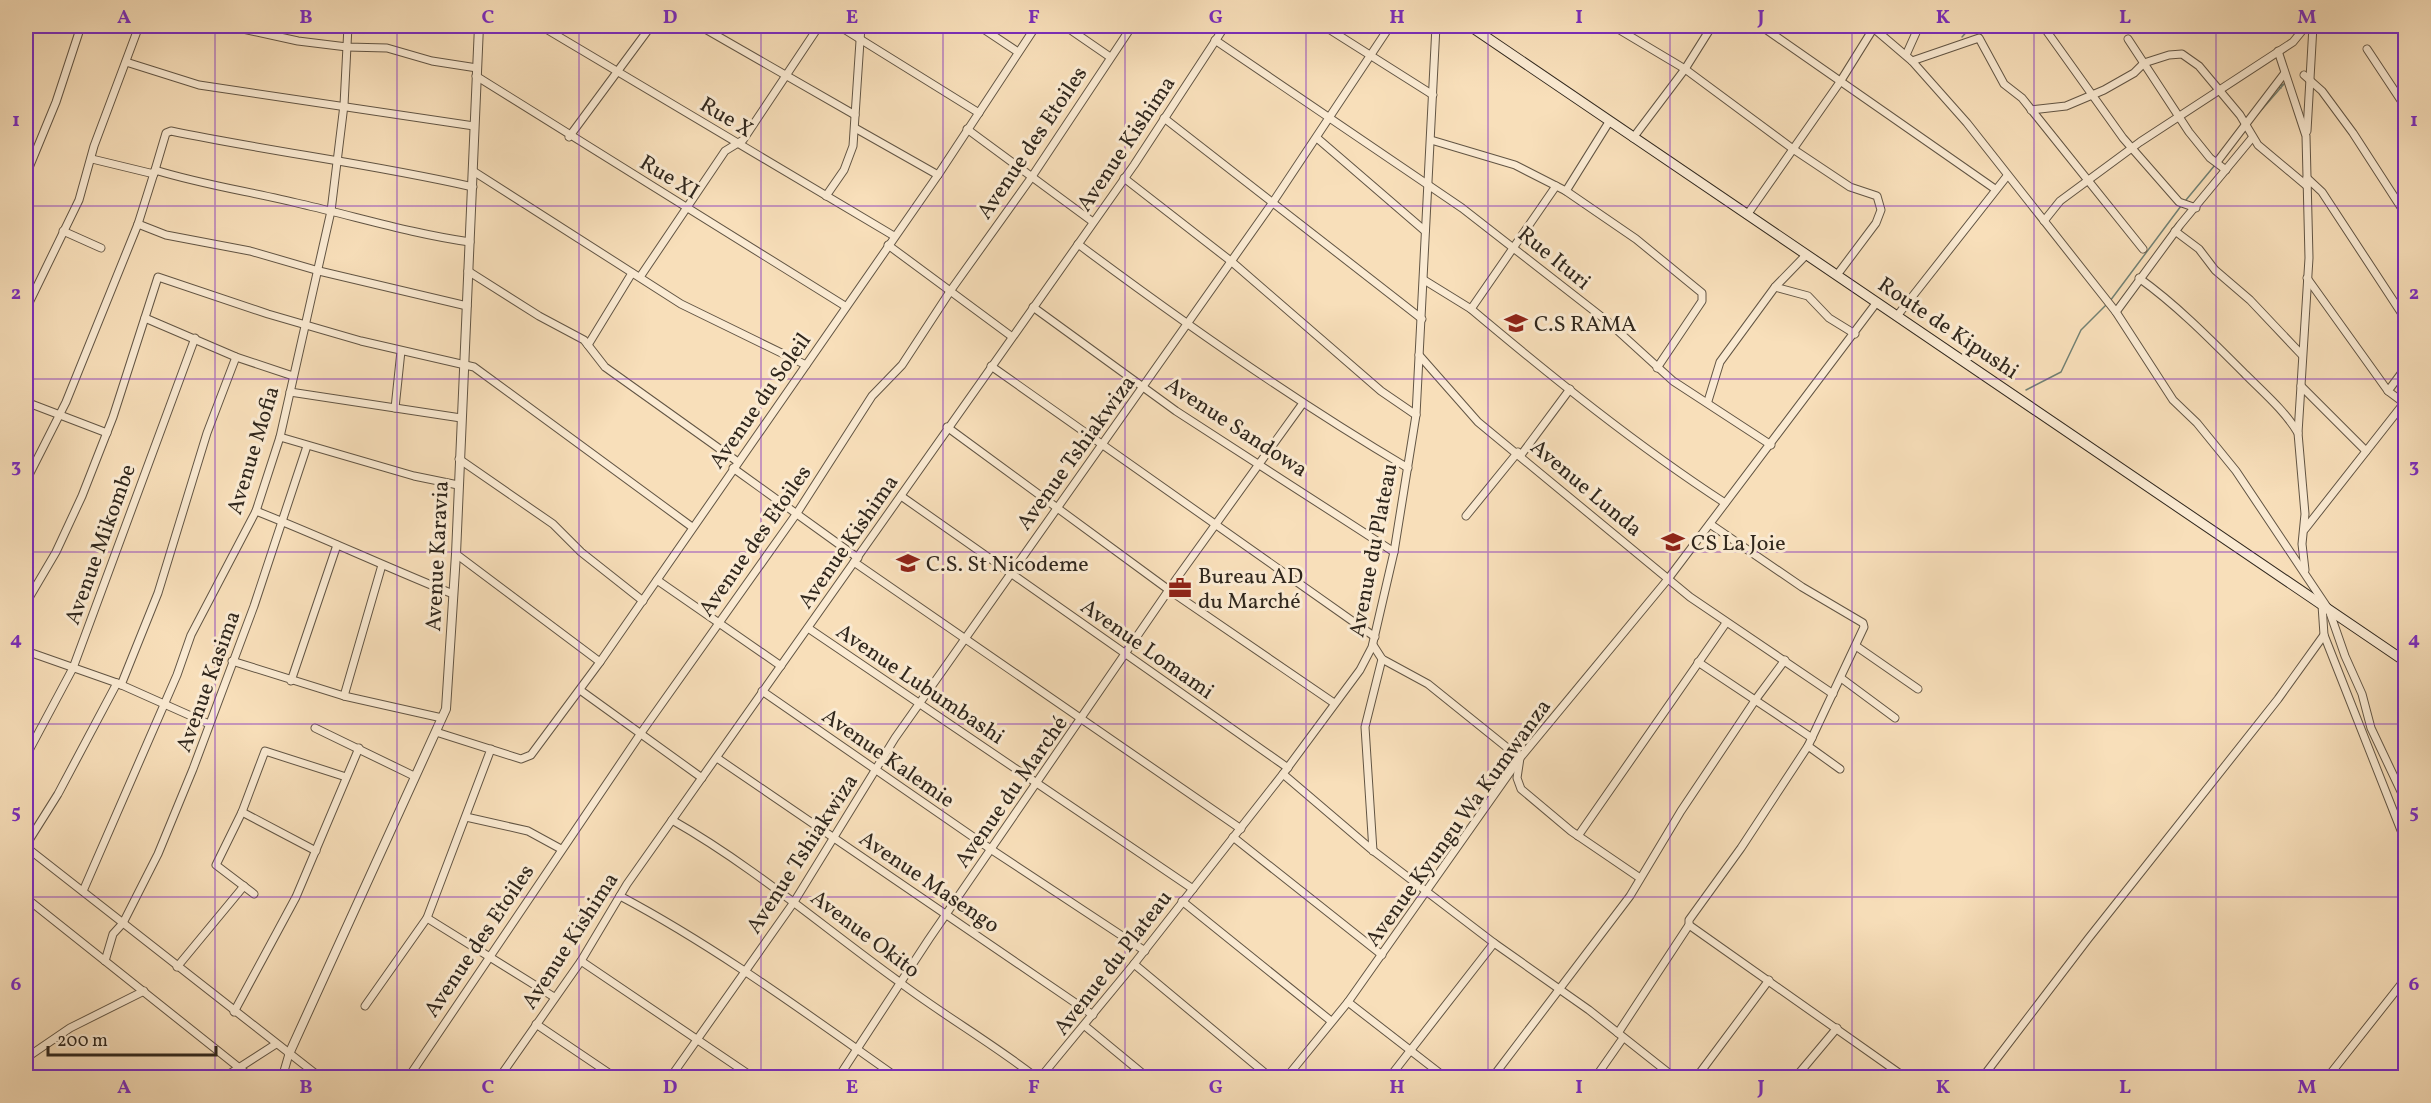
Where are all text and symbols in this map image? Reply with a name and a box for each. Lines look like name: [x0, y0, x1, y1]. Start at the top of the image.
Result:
text: A: [117, 4, 131, 32]
text: B: [299, 4, 313, 32]
text: C: [482, 4, 495, 32]
text: D: [663, 4, 677, 32]
text: E: [846, 4, 858, 32]
text: F: [1028, 4, 1040, 32]
text: G: [1209, 4, 1223, 32]
text: H: [1389, 4, 1405, 32]
text: I: [1575, 4, 1583, 32]
text: J: [1756, 4, 1765, 32]
text: K: [1936, 4, 1951, 32]
text: L: [2119, 4, 2131, 32]
text: M: [2297, 4, 2317, 32]
street label: Avenue des Etoiles: [970, 61, 1096, 226]
street label: Avenue Kishima: [1070, 70, 1184, 218]
street label: Rue X: [693, 90, 758, 146]
text: 1: [12, 107, 20, 135]
text: 1: [2410, 107, 2418, 135]
street label: Rue XI: [633, 148, 704, 208]
street label: Rue Ituri: [1510, 220, 1597, 298]
street label: Route de Kipushi: [1871, 270, 2024, 388]
text: 2: [11, 280, 21, 308]
text: 2: [2409, 280, 2419, 308]
school or university icon: C.S RAMA: [1503, 310, 1529, 336]
place label: C.S RAMA: [1534, 310, 1637, 341]
street label: Avenue du Soleil: [703, 327, 819, 476]
street label: Avenue Tshiakwiza: [1010, 369, 1144, 537]
street label: Avenue Sandowa: [1158, 370, 1313, 486]
street label: Avenue Mofia: [220, 383, 289, 519]
street label: Avenue Lunda: [1523, 433, 1648, 545]
text: 3: [11, 453, 21, 481]
text: 3: [2409, 453, 2419, 481]
street label: Avenue des Etoiles: [692, 459, 820, 623]
street label: Avenue Mikombe: [58, 460, 145, 629]
street label: Avenue du Plateau: [1342, 461, 1407, 640]
street label: Avenue Kishima: [791, 469, 907, 616]
street label: Avenue Karavia: [419, 480, 458, 632]
school or university icon: CS La Joie: [1660, 529, 1686, 555]
place label: CS La Joie: [1691, 529, 1786, 560]
school or university icon: C.S. St Nicodeme: [895, 550, 921, 576]
place label: C.S. St Nicodeme: [926, 550, 1089, 581]
place label: Bureau AD du Marché: [1198, 562, 1303, 618]
office icon: Bureau AD du Marché: [1167, 575, 1193, 601]
street label: Avenue Lomami: [1073, 592, 1220, 708]
street label: Avenue Kasima: [169, 607, 249, 757]
street label: Avenue Lubumbashi: [829, 617, 1010, 753]
text: 4: [10, 626, 22, 654]
text: 4: [2408, 626, 2420, 654]
street label: Avenue Kyungu Wa Kumwanza: [1358, 693, 1560, 954]
street label: Avenue Kalemie: [815, 702, 960, 816]
street label: Avenue du Marché: [948, 710, 1076, 875]
street label: Avenue Tshiakwiza: [740, 768, 867, 940]
text: 5: [11, 799, 21, 827]
text: 5: [2409, 799, 2419, 827]
street label: Avenue Masengo: [852, 824, 1005, 942]
street label: Avenue des Etoiles: [417, 859, 543, 1024]
street label: Avenue Kishima: [515, 867, 627, 1016]
street label: Avenue Okito: [803, 883, 926, 987]
street label: Avenue du Plateau: [1047, 884, 1181, 1043]
text: 6: [11, 971, 22, 999]
text: 6: [2409, 971, 2420, 999]
scale bar: [48, 1019, 216, 1057]
text: 200 m: [57, 1029, 108, 1054]
text: A: [117, 1074, 131, 1102]
text: B: [299, 1074, 313, 1102]
text: C: [482, 1074, 495, 1102]
text: D: [663, 1074, 677, 1102]
text: E: [846, 1074, 858, 1102]
text: F: [1028, 1074, 1040, 1102]
text: G: [1209, 1074, 1223, 1102]
text: H: [1389, 1074, 1405, 1102]
text: I: [1575, 1074, 1583, 1102]
text: J: [1756, 1074, 1765, 1102]
text: K: [1936, 1074, 1951, 1102]
text: L: [2119, 1074, 2131, 1102]
text: M: [2297, 1074, 2317, 1102]

